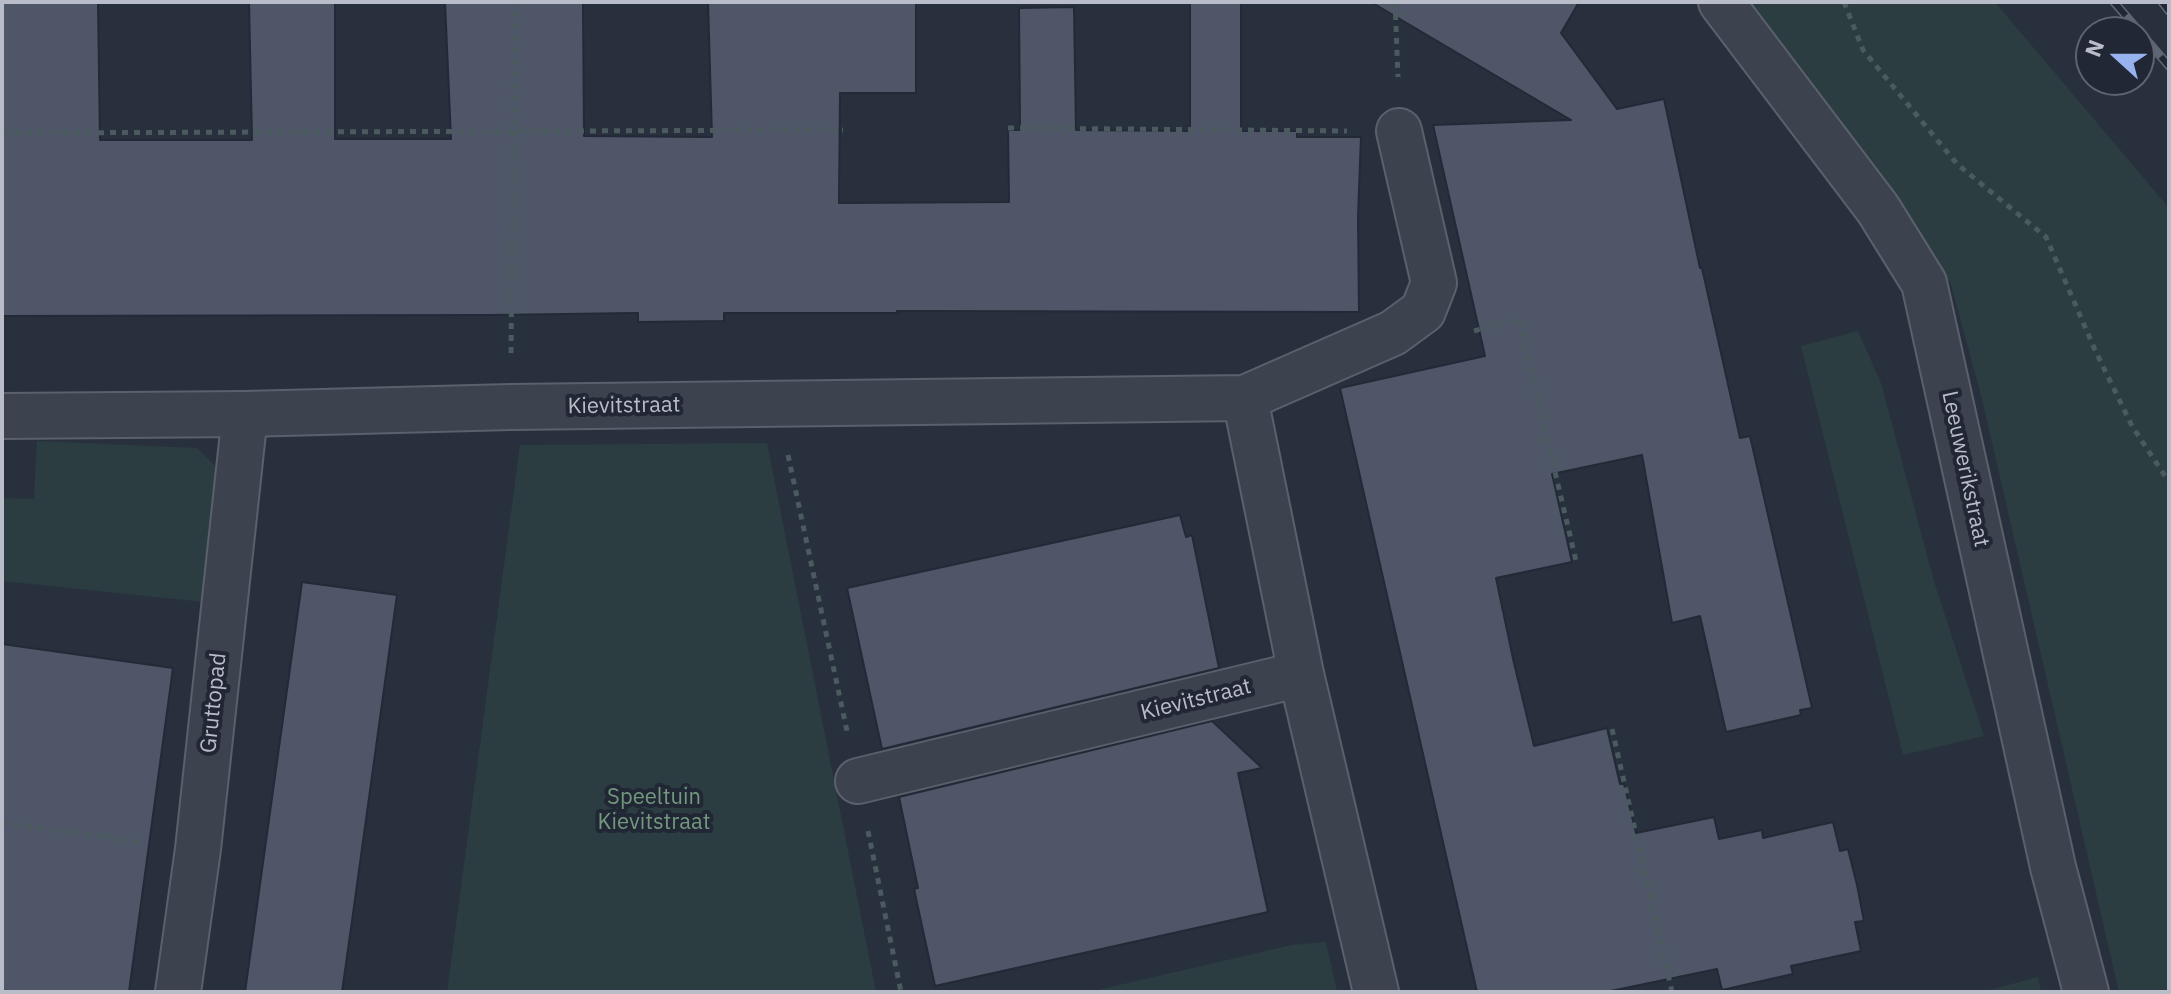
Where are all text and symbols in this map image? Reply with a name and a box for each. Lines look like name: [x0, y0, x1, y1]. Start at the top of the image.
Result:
north arrow: [2075, 16, 2155, 96]
text: N: [2078, 35, 2110, 61]
street label: Leeuwerikstraat: [1936, 389, 1994, 549]
street label: Kievitstraat: [567, 392, 681, 420]
street label: Gruttopad: [196, 652, 232, 754]
street label: Kievitstraat: [1138, 674, 1254, 726]
park label: Speeltuin Kievitstraat: [598, 785, 710, 836]

